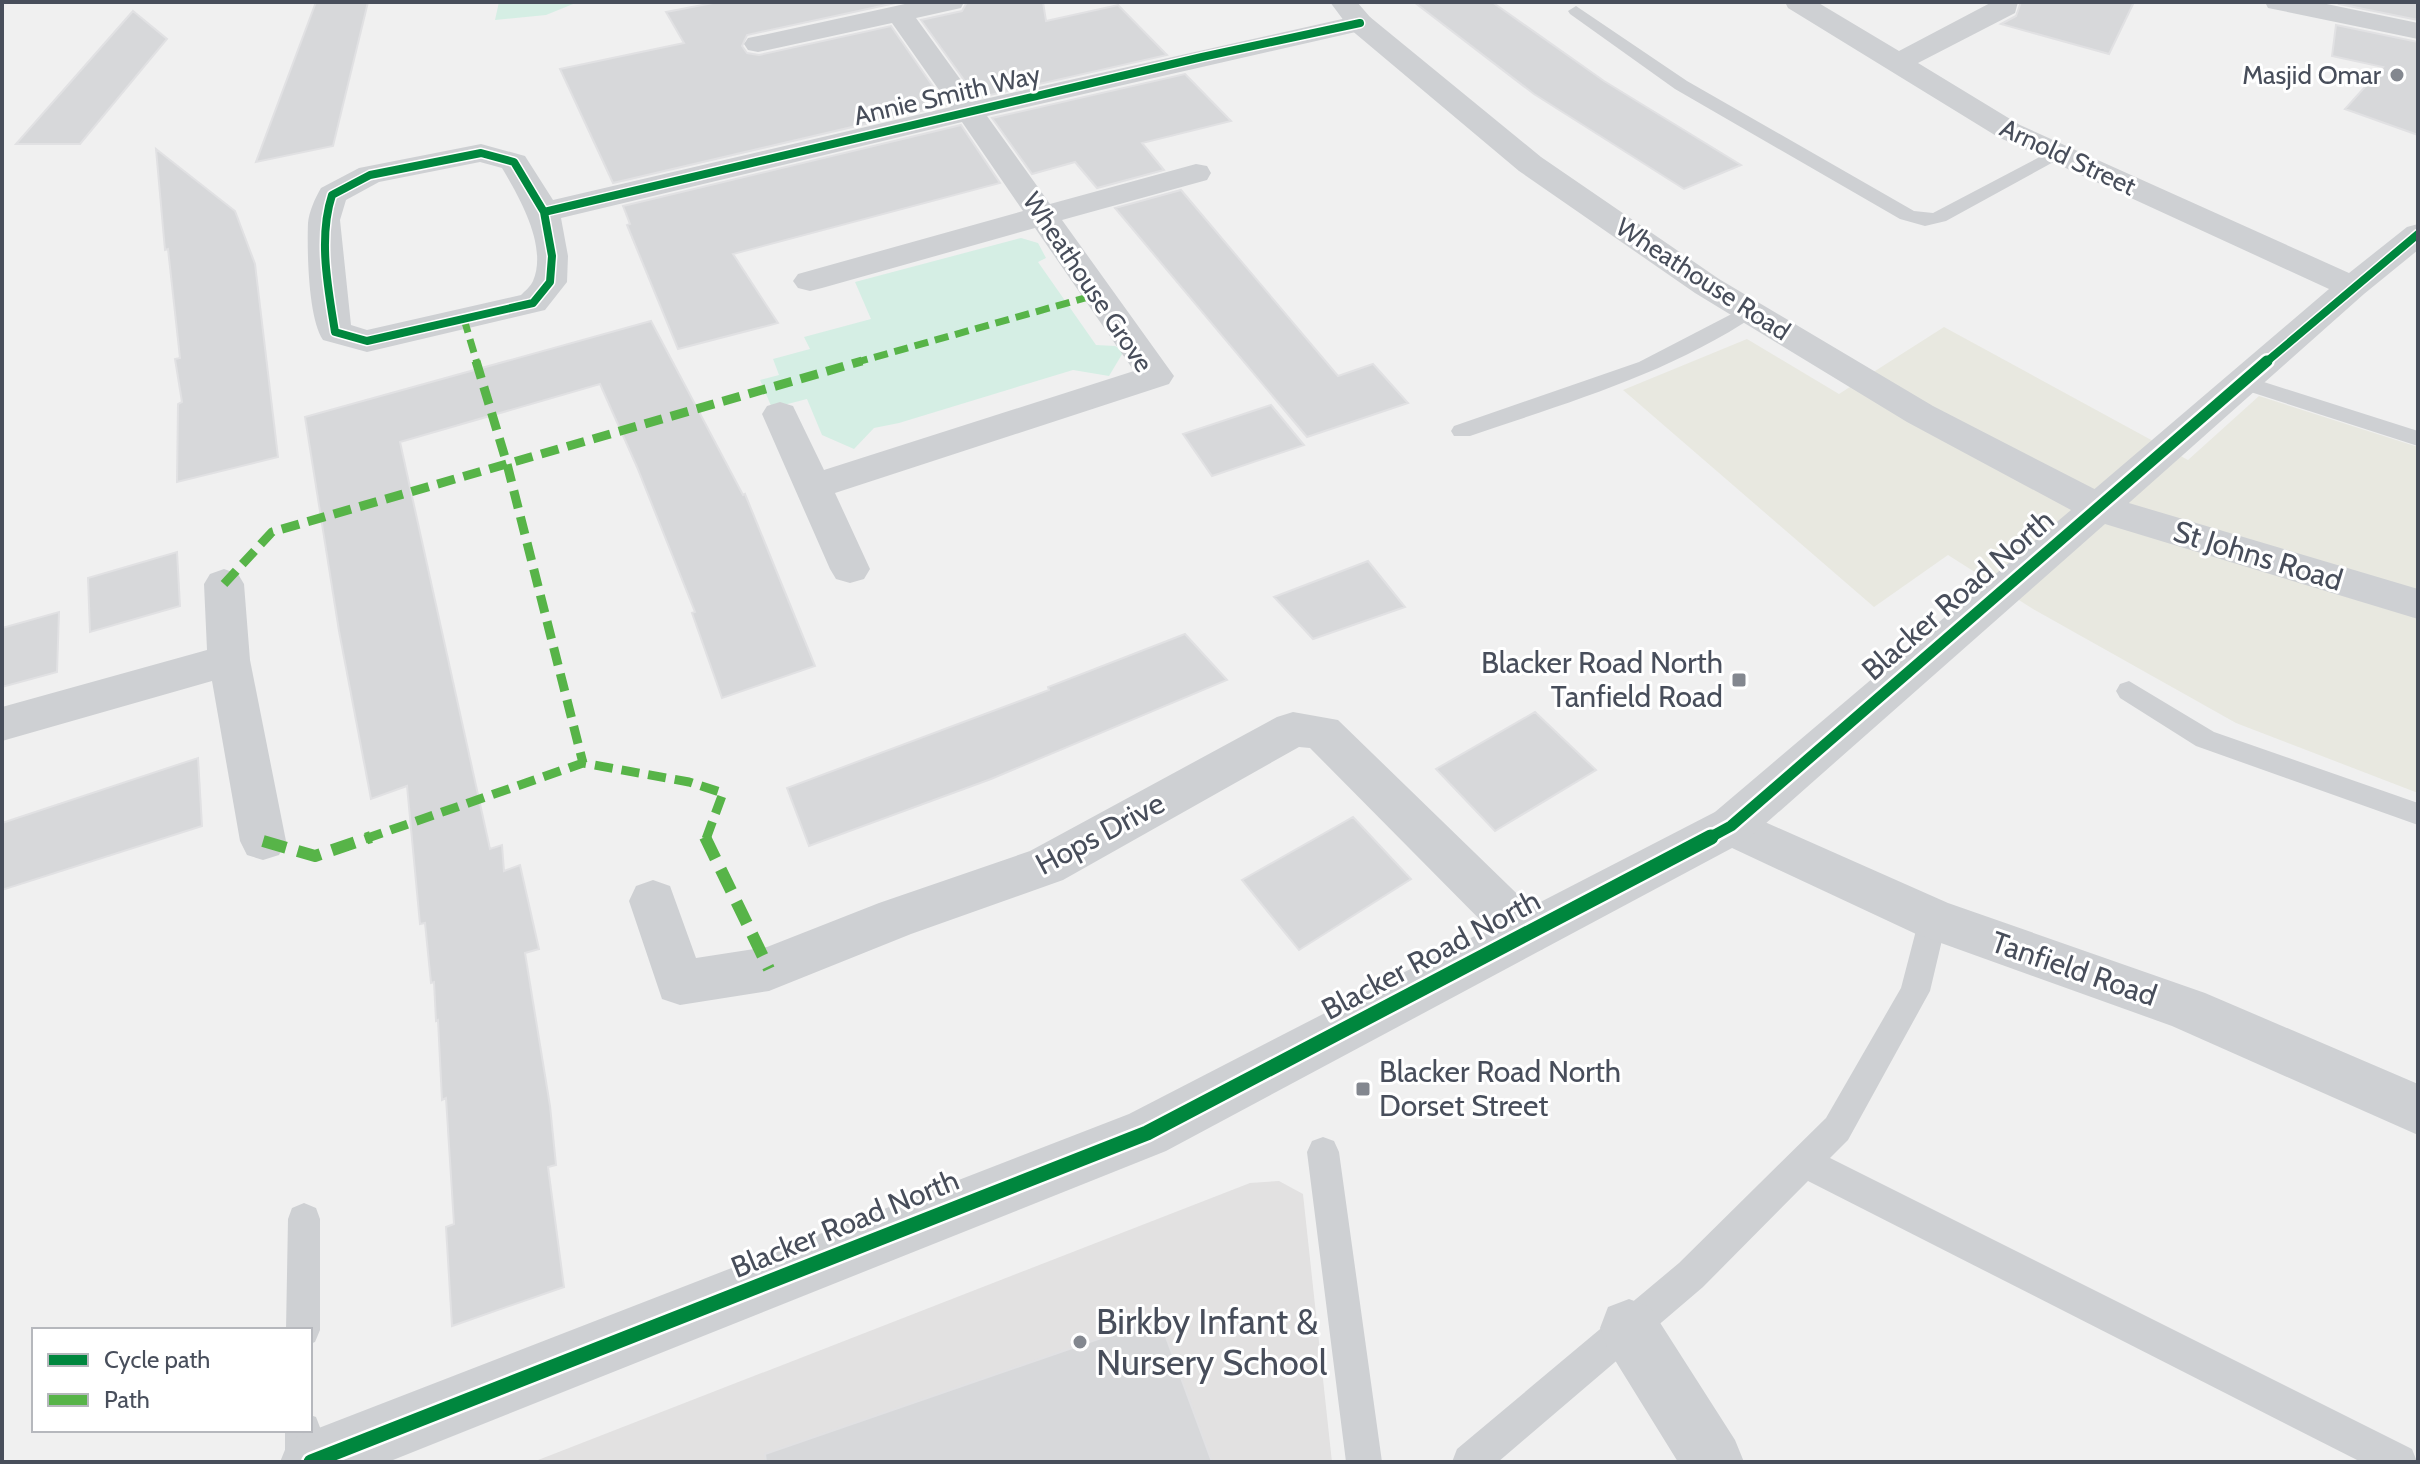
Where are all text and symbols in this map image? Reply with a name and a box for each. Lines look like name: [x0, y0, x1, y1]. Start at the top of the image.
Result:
street label: Annie Smith Way: [851, 58, 1043, 132]
place label: Masjid Omar: [2242, 59, 2382, 91]
marker: Masjid Omar: [2388, 66, 2406, 84]
street label: Arnold Street: [1995, 112, 2141, 202]
street label: Wheathouse Grove: [1016, 186, 1160, 378]
street label: Wheathouse Road: [1610, 211, 1796, 347]
street label: Blacker Road North: [1854, 501, 2061, 688]
street label: St Johns Road: [2169, 512, 2347, 599]
place label: Blacker Road North Tanfield Road: [1481, 644, 1723, 715]
marker: Blacker Road North Tanfield Road: [1730, 671, 1748, 689]
street label: Hops Drive: [1029, 784, 1170, 883]
street label: Blacker Road North: [1315, 881, 1546, 1028]
street label: Tanfield Road: [1987, 923, 2162, 1014]
place label: Blacker Road North Dorset Street: [1379, 1053, 1621, 1124]
marker: Blacker Road North Dorset Street: [1354, 1080, 1372, 1098]
street label: Blacker Road North: [726, 1161, 964, 1286]
place label: Birkby Infant & Nursery School: [1096, 1299, 1328, 1384]
legend: [32, 1328, 312, 1432]
marker: Birkby Infant & Nursery School: [1071, 1333, 1089, 1351]
text: Cycle path: [104, 1345, 210, 1374]
text: Path: [104, 1385, 150, 1414]

